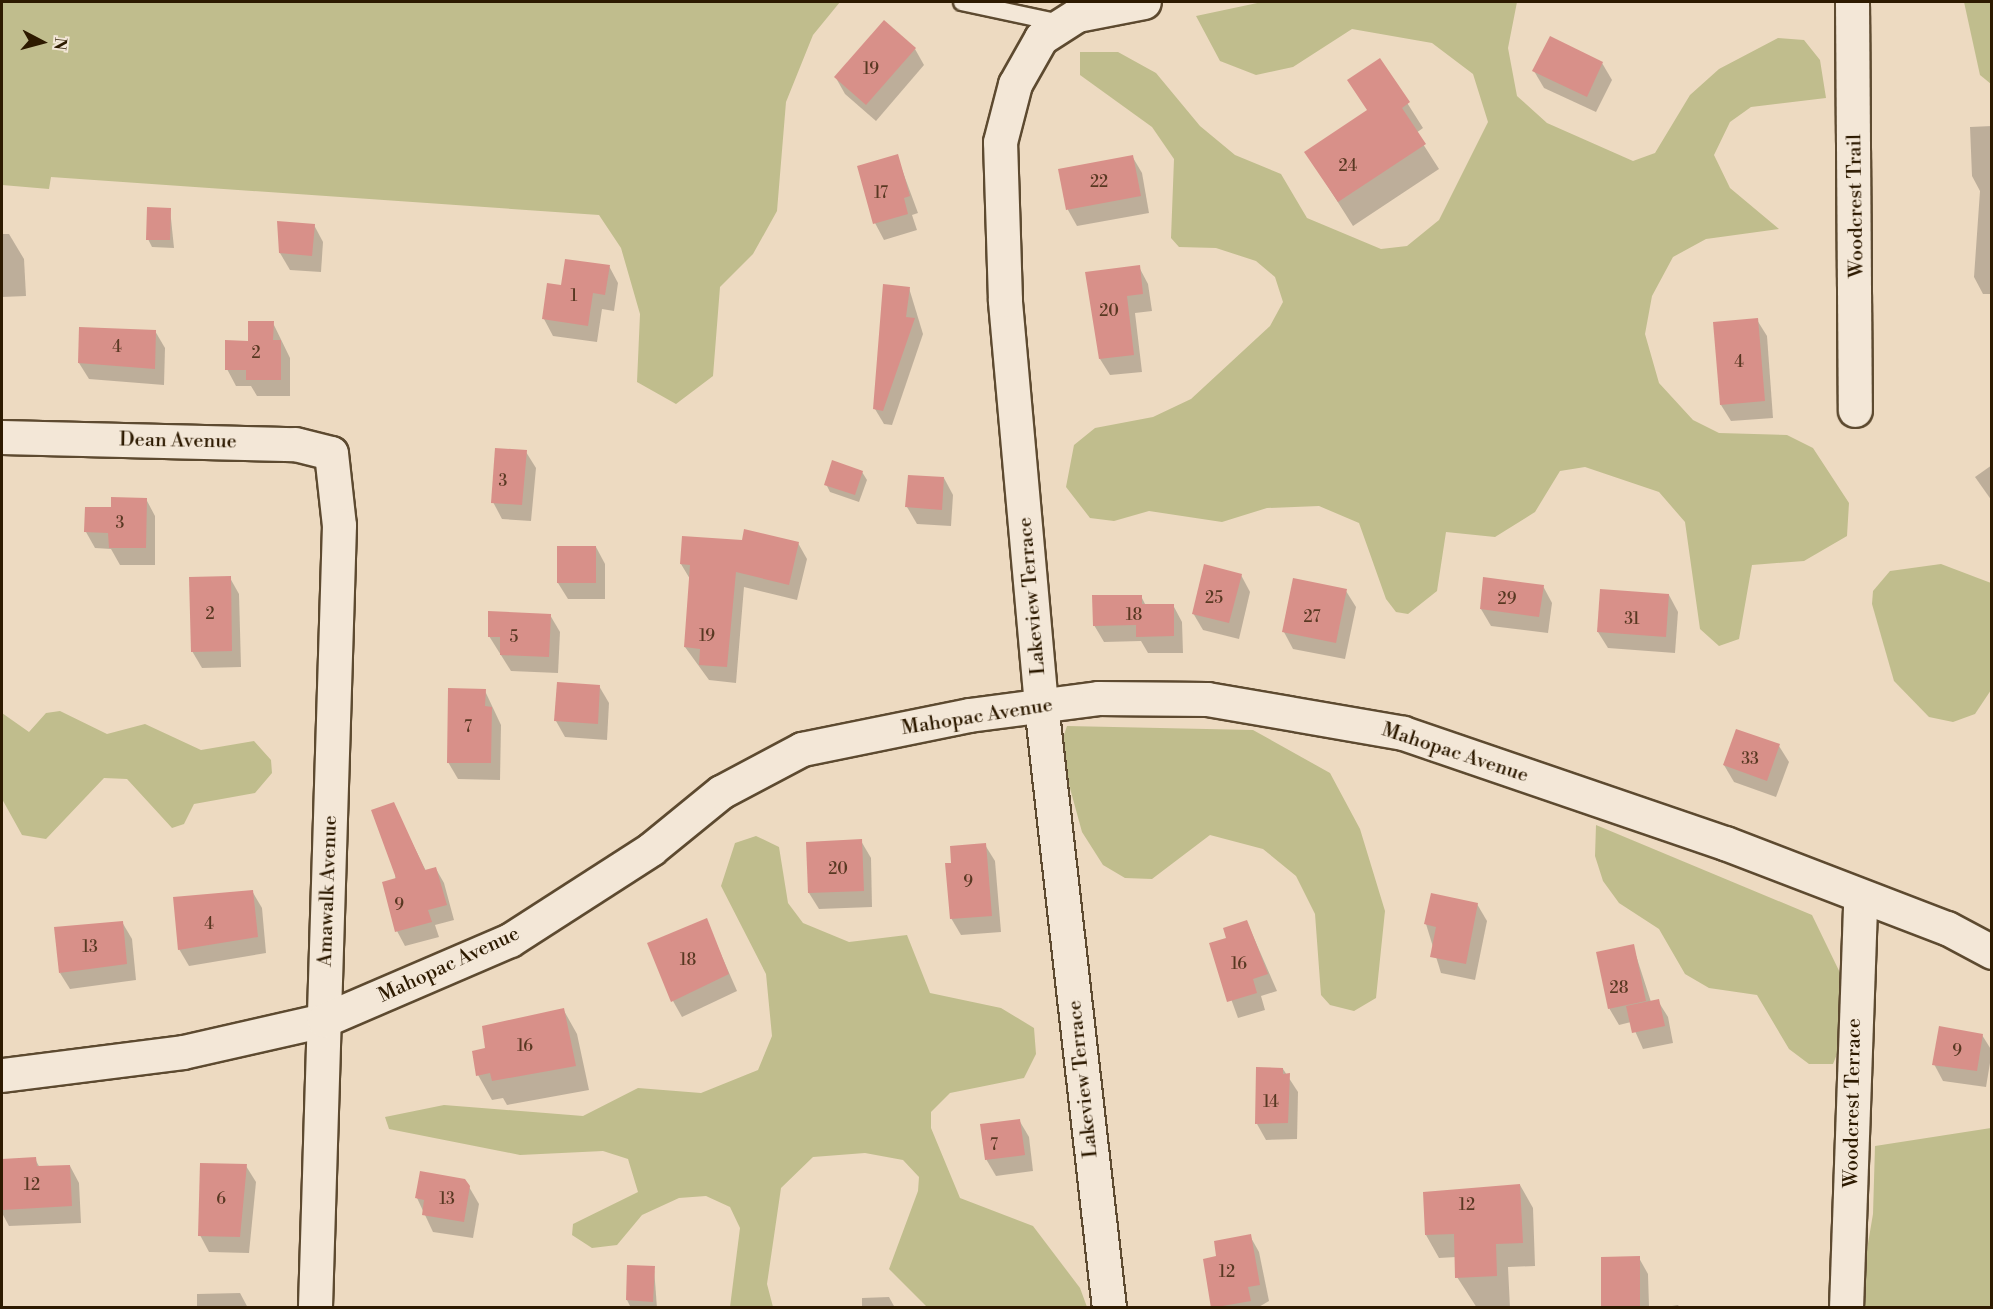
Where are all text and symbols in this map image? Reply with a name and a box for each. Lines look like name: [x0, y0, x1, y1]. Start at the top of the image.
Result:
north arrow: [12, 12, 72, 72]
text: N: [49, 37, 71, 51]
house number: 19: [863, 59, 879, 79]
street label: Woodcrest Trail: [1843, 134, 1869, 278]
house number: 24: [1339, 156, 1357, 176]
house number: 22: [1090, 172, 1108, 192]
house number: 17: [874, 183, 888, 203]
house number: 1: [571, 286, 577, 306]
house number: 20: [1099, 301, 1119, 321]
house number: 4: [112, 337, 122, 357]
house number: 2: [251, 343, 261, 363]
house number: 4: [1734, 352, 1744, 372]
street label: Dean Avenue: [119, 428, 237, 454]
house number: 3: [499, 471, 507, 491]
house number: 3: [116, 513, 124, 533]
street label: Lakeview Terrace: [1013, 516, 1051, 676]
house number: 25: [1205, 588, 1223, 608]
house number: 29: [1498, 589, 1516, 609]
house number: 2: [205, 604, 215, 624]
house number: 18: [1126, 605, 1142, 625]
house number: 27: [1303, 607, 1321, 627]
house number: 31: [1624, 609, 1640, 629]
house number: 19: [699, 626, 715, 646]
house number: 5: [510, 627, 518, 647]
street label: Mahopac Avenue: [900, 693, 1054, 741]
house number: 7: [464, 717, 472, 737]
street label: Mahopac Avenue: [1379, 718, 1531, 788]
house number: 33: [1741, 749, 1759, 769]
street label: Amawalk Avenue: [313, 815, 343, 967]
house number: 20: [828, 859, 848, 879]
house number: 9: [963, 872, 973, 892]
house number: 9: [394, 895, 404, 915]
house number: 4: [204, 914, 214, 934]
street label: Mahopac Avenue: [375, 922, 523, 1008]
house number: 13: [82, 937, 98, 957]
house number: 18: [680, 950, 696, 970]
house number: 16: [1231, 954, 1247, 974]
house number: 28: [1610, 978, 1628, 998]
street label: Lakeview Terrace: [1063, 999, 1103, 1159]
street label: Woodcrest Terrace: [1840, 1018, 1866, 1188]
house number: 16: [517, 1036, 533, 1056]
house number: 9: [1952, 1041, 1962, 1061]
house number: 14: [1263, 1092, 1279, 1112]
house number: 7: [990, 1135, 998, 1155]
house number: 12: [24, 1175, 40, 1195]
house number: 6: [216, 1189, 226, 1209]
house number: 13: [439, 1189, 455, 1209]
house number: 12: [1459, 1195, 1475, 1215]
house number: 12: [1219, 1262, 1235, 1282]

